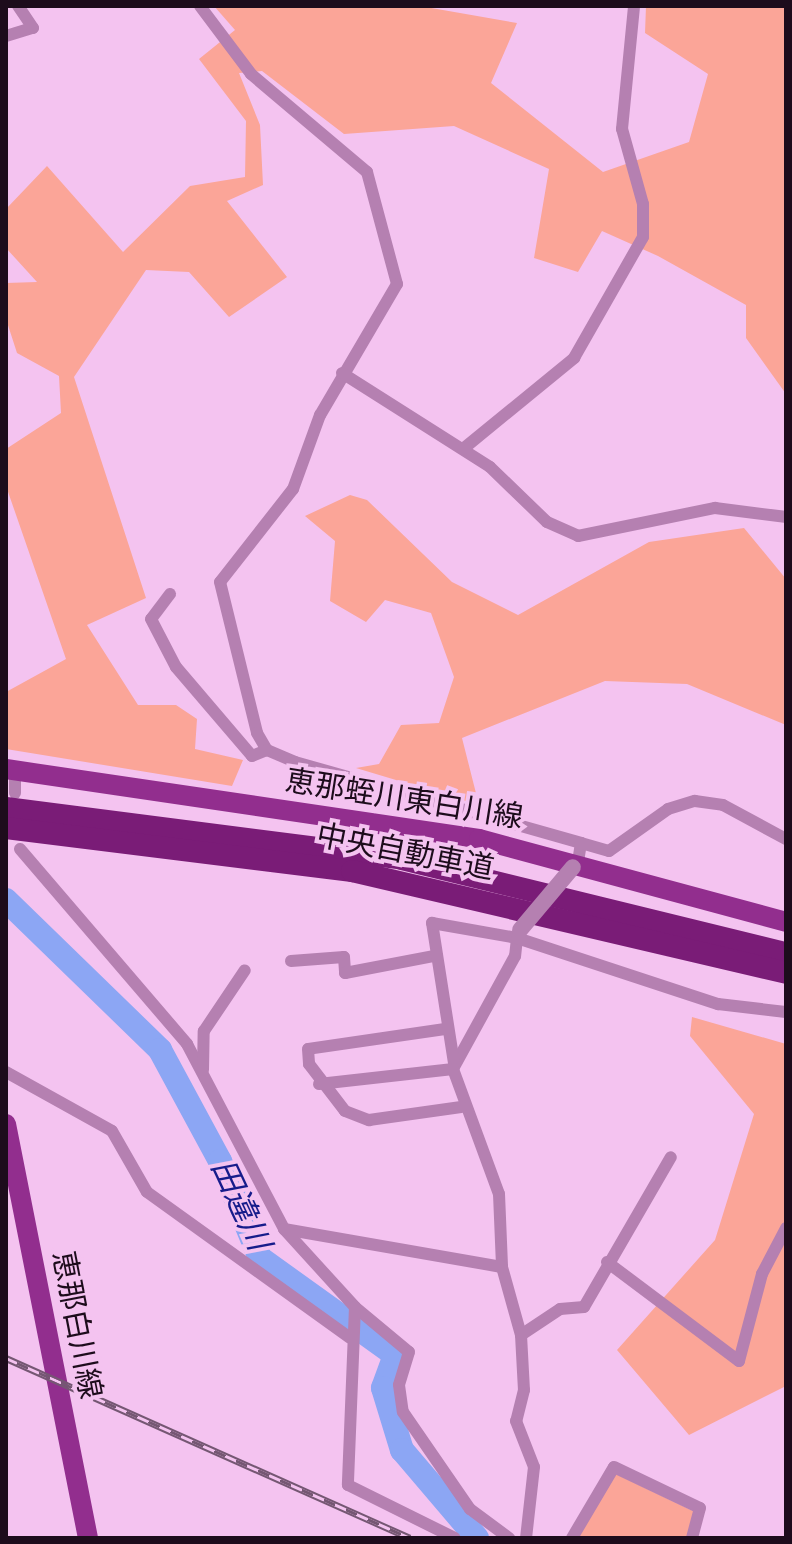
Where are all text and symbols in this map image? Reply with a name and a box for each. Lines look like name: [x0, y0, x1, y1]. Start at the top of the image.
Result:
street label: 恵那蛭川東白川線: [283, 763, 525, 837]
street label: 中央自動車道: [313, 818, 497, 888]
water label: 田違川: [202, 1153, 278, 1257]
street label: 恵那白川線: [44, 1248, 108, 1402]

